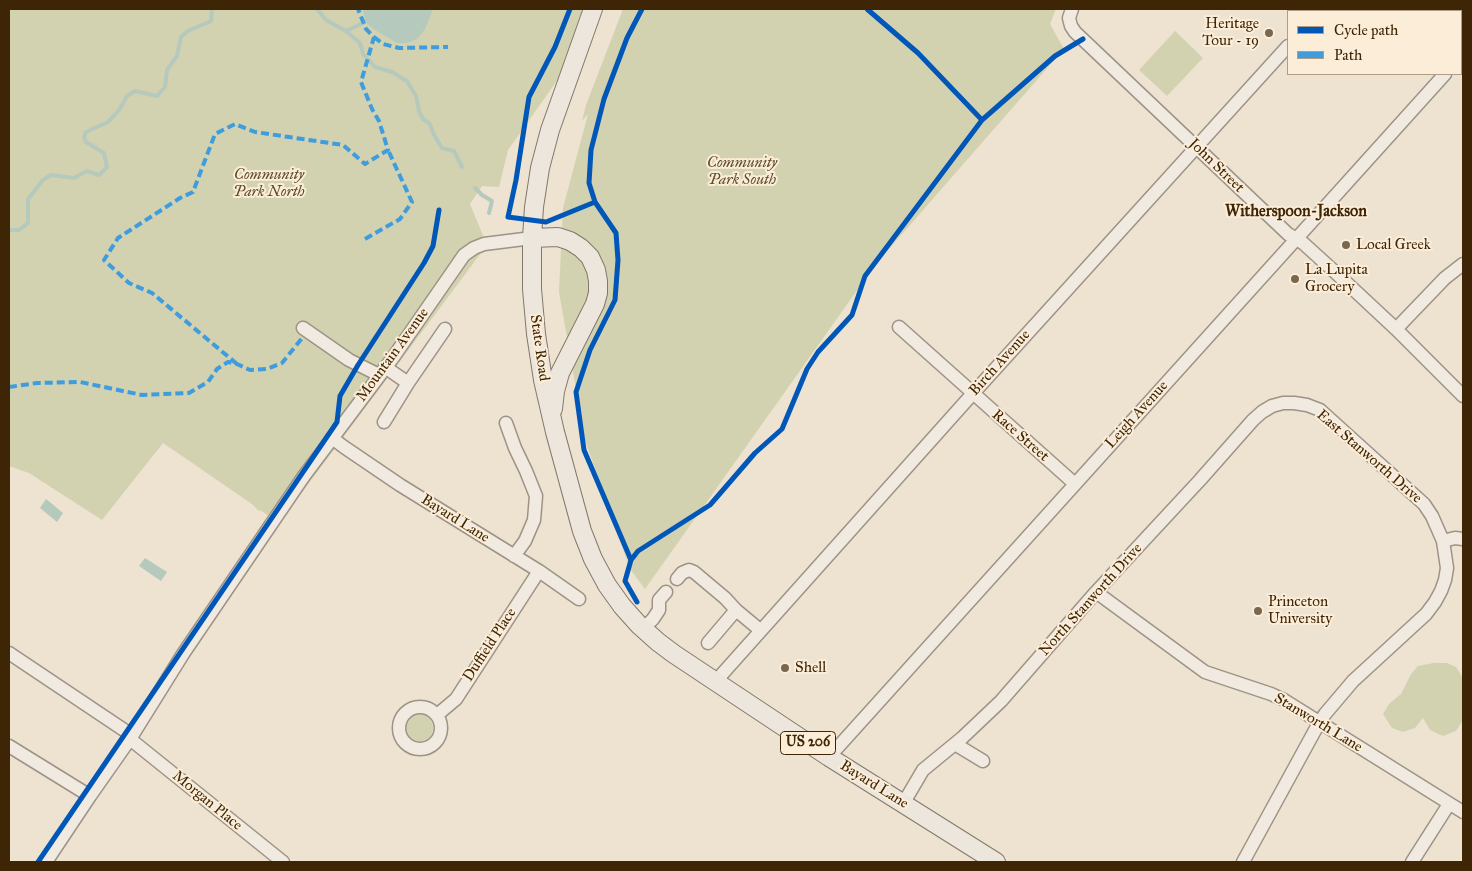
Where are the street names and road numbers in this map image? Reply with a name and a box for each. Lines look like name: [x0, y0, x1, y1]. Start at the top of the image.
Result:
street label: John Street: [1184, 135, 1248, 197]
street label: Mountain Avenue: [353, 305, 433, 405]
street label: State Road: [525, 314, 553, 382]
street label: Birch Avenue: [966, 326, 1034, 400]
street label: Leigh Avenue: [1102, 377, 1172, 453]
street label: Race Street: [988, 406, 1052, 466]
street label: East Stanworth Drive: [1313, 406, 1425, 508]
street label: Bayard Lane: [417, 491, 493, 547]
street label: North Stanworth Drive: [1036, 540, 1146, 660]
street label: Duffield Place: [460, 605, 520, 685]
street label: Stanworth Lane: [1271, 690, 1365, 756]
road number: US 206: [780, 731, 836, 754]
street label: Bayard Lane: [836, 757, 912, 813]
street label: Morgan Place: [168, 767, 246, 835]

